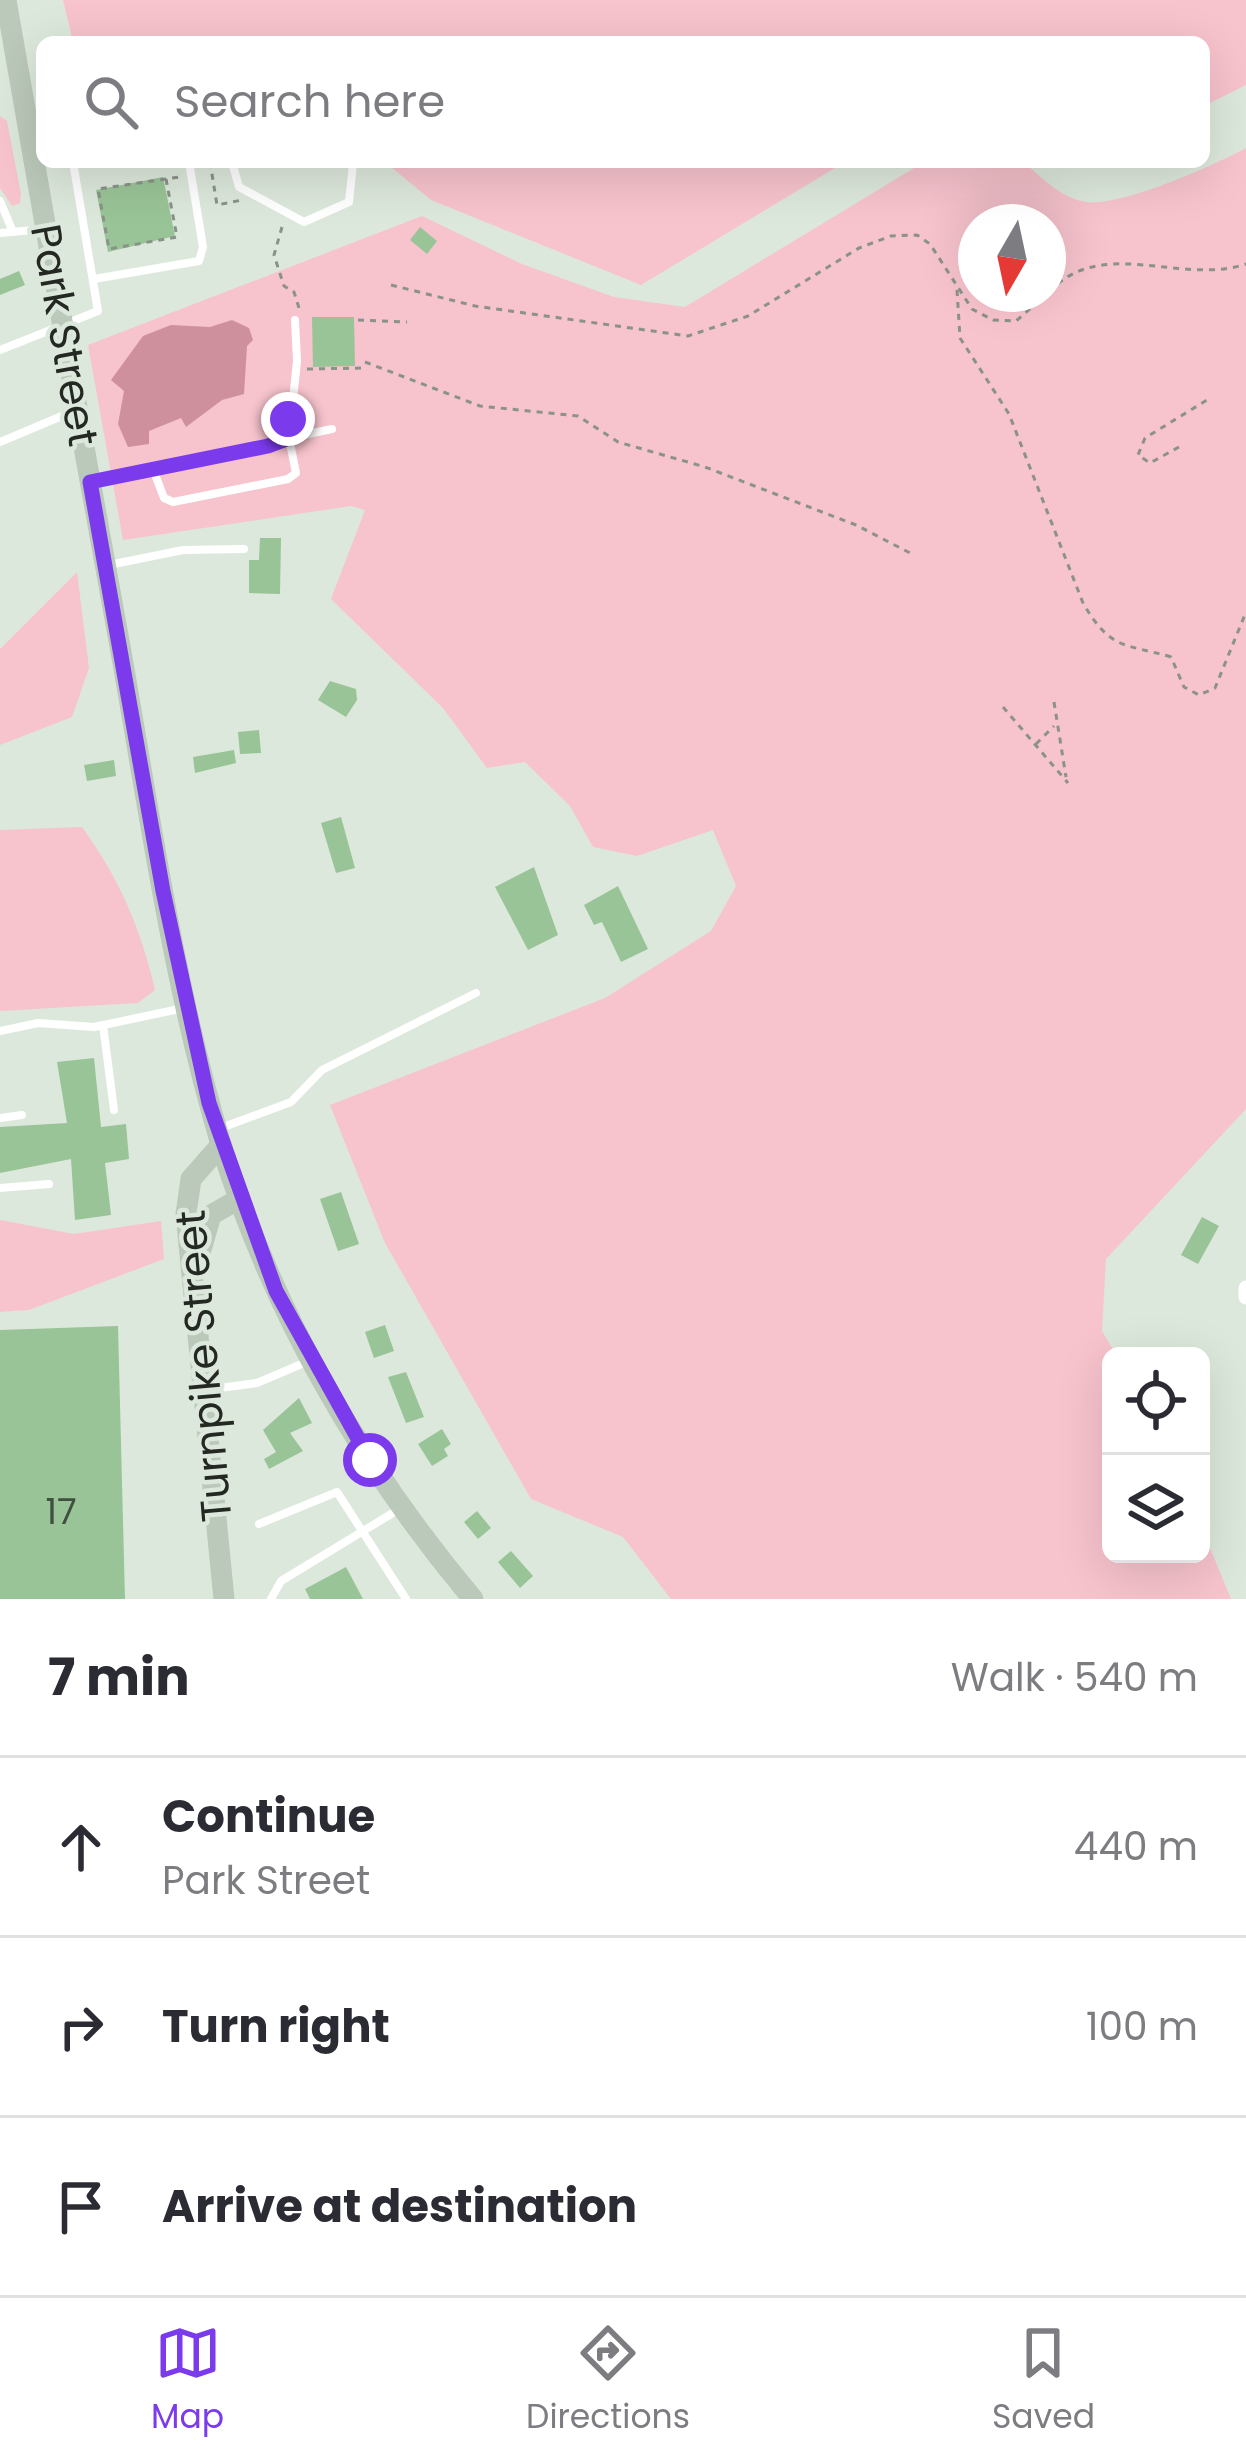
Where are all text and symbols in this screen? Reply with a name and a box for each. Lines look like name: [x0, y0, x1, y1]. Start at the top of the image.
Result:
search box: [36, 36, 1210, 168]
icon: search: [78, 69, 144, 135]
text: Search here: [174, 70, 445, 133]
north arrow: [958, 204, 1066, 312]
street label: Park Street: [16, 220, 113, 451]
route end: [261, 392, 315, 446]
street label: Turnpike Street: [160, 1208, 247, 1524]
map controls: [1102, 1347, 1210, 1563]
button: locate: [1102, 1347, 1210, 1455]
route start: [343, 1433, 397, 1487]
button: layers: [1102, 1455, 1210, 1563]
house number: 17: [45, 1486, 77, 1537]
text: 7 min: [48, 1641, 190, 1713]
text: Walk · 540 m: [951, 1650, 1198, 1705]
text: Continue: [162, 1785, 375, 1848]
icon: ahead: [48, 1814, 114, 1880]
text: 440 m: [1074, 1819, 1198, 1874]
text: Park Street: [162, 1853, 370, 1908]
icon: right: [48, 1994, 114, 2060]
text: Turn right: [162, 1995, 390, 2058]
text: 100 m: [1086, 1999, 1198, 2054]
icon: arrive: [48, 2174, 114, 2240]
text: Arrive at destination: [162, 2175, 637, 2238]
tab: Map: [151, 2320, 224, 2442]
tab: Directions: [526, 2320, 690, 2442]
tab: Saved: [992, 2320, 1095, 2442]

